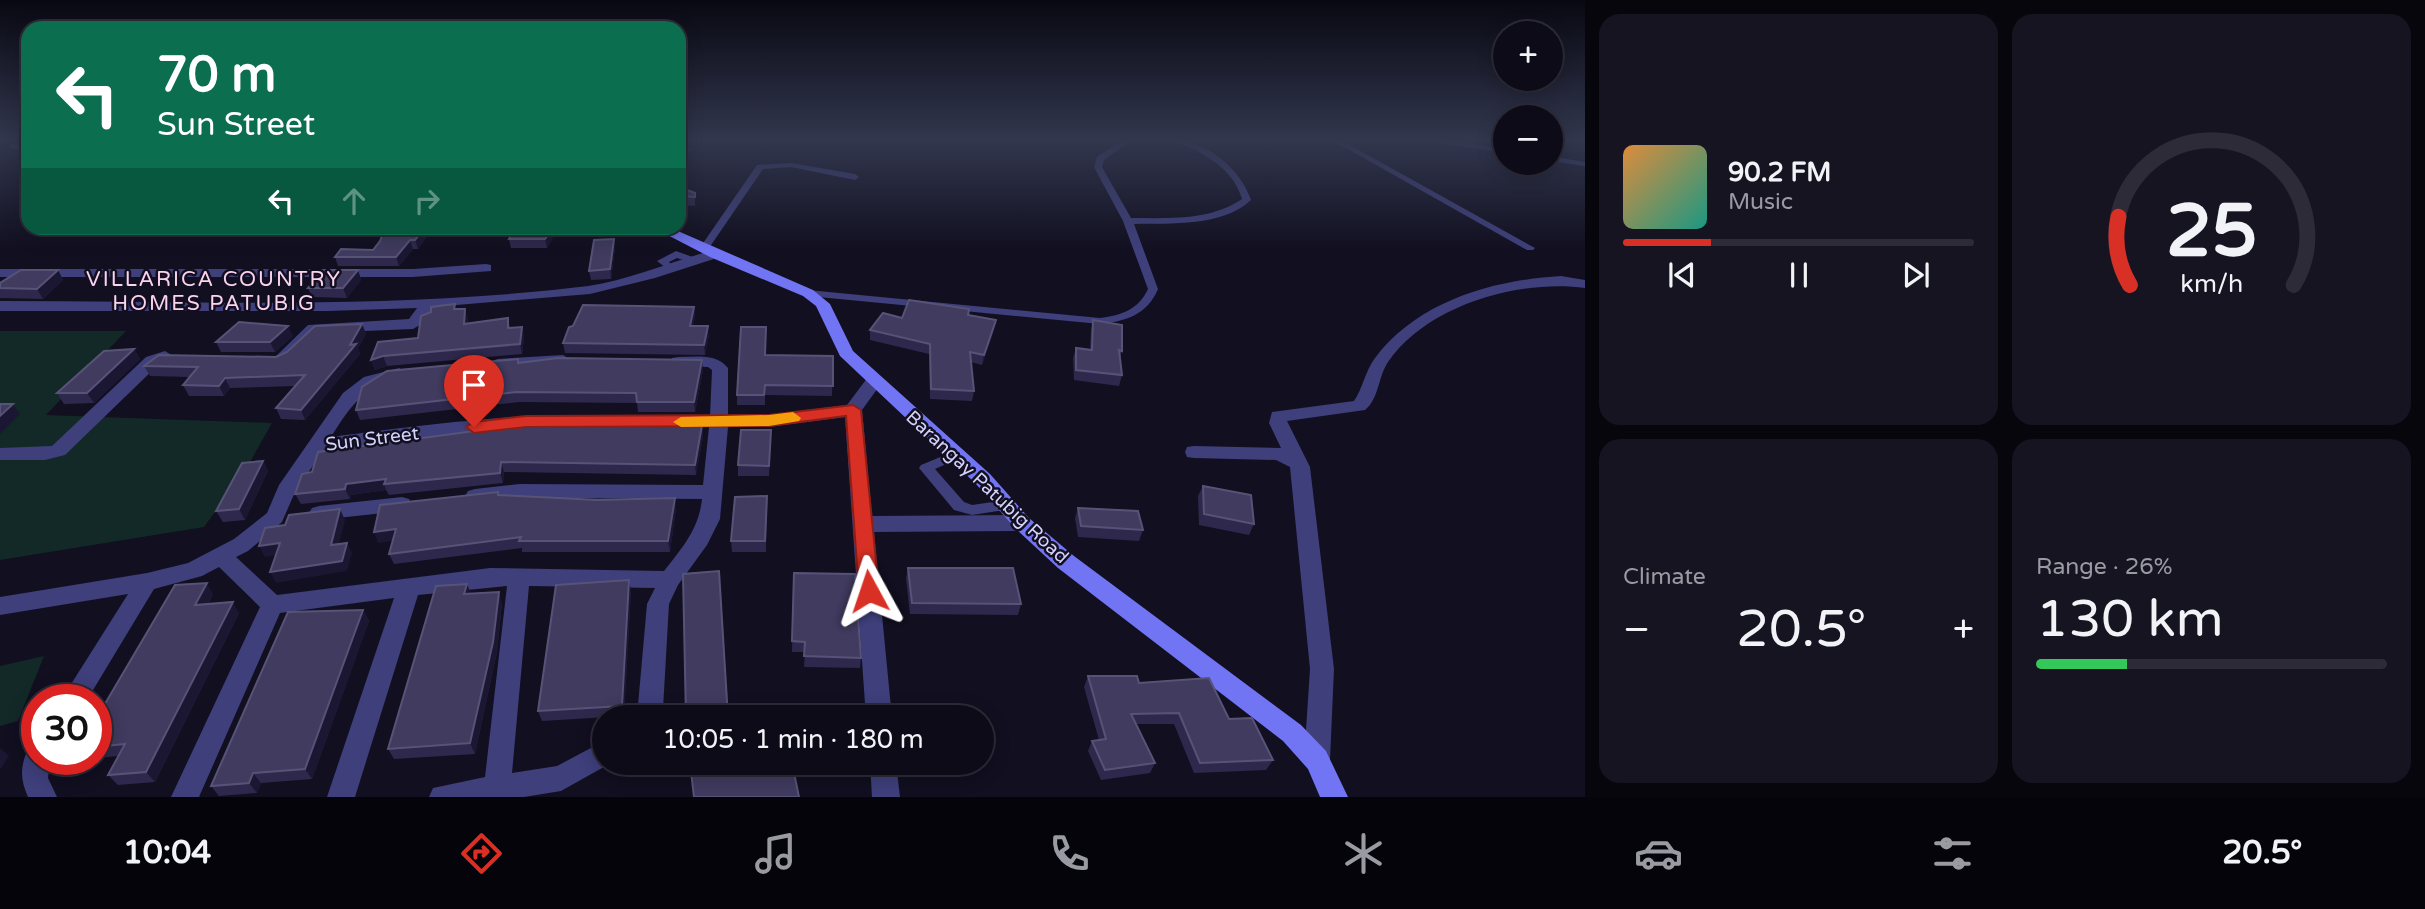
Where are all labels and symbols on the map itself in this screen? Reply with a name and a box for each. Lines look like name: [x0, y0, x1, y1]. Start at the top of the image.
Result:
district label: VILLARICA COUNTRY HOMES PATUBIG: [86, 267, 342, 316]
pin: [444, 355, 504, 427]
street label: Barangay Patubig Road: [901, 406, 1073, 568]
street label: Sun Street: [324, 422, 420, 456]
position arrow: [832, 554, 906, 628]
speed limit sign: 30: [21, 684, 112, 775]

